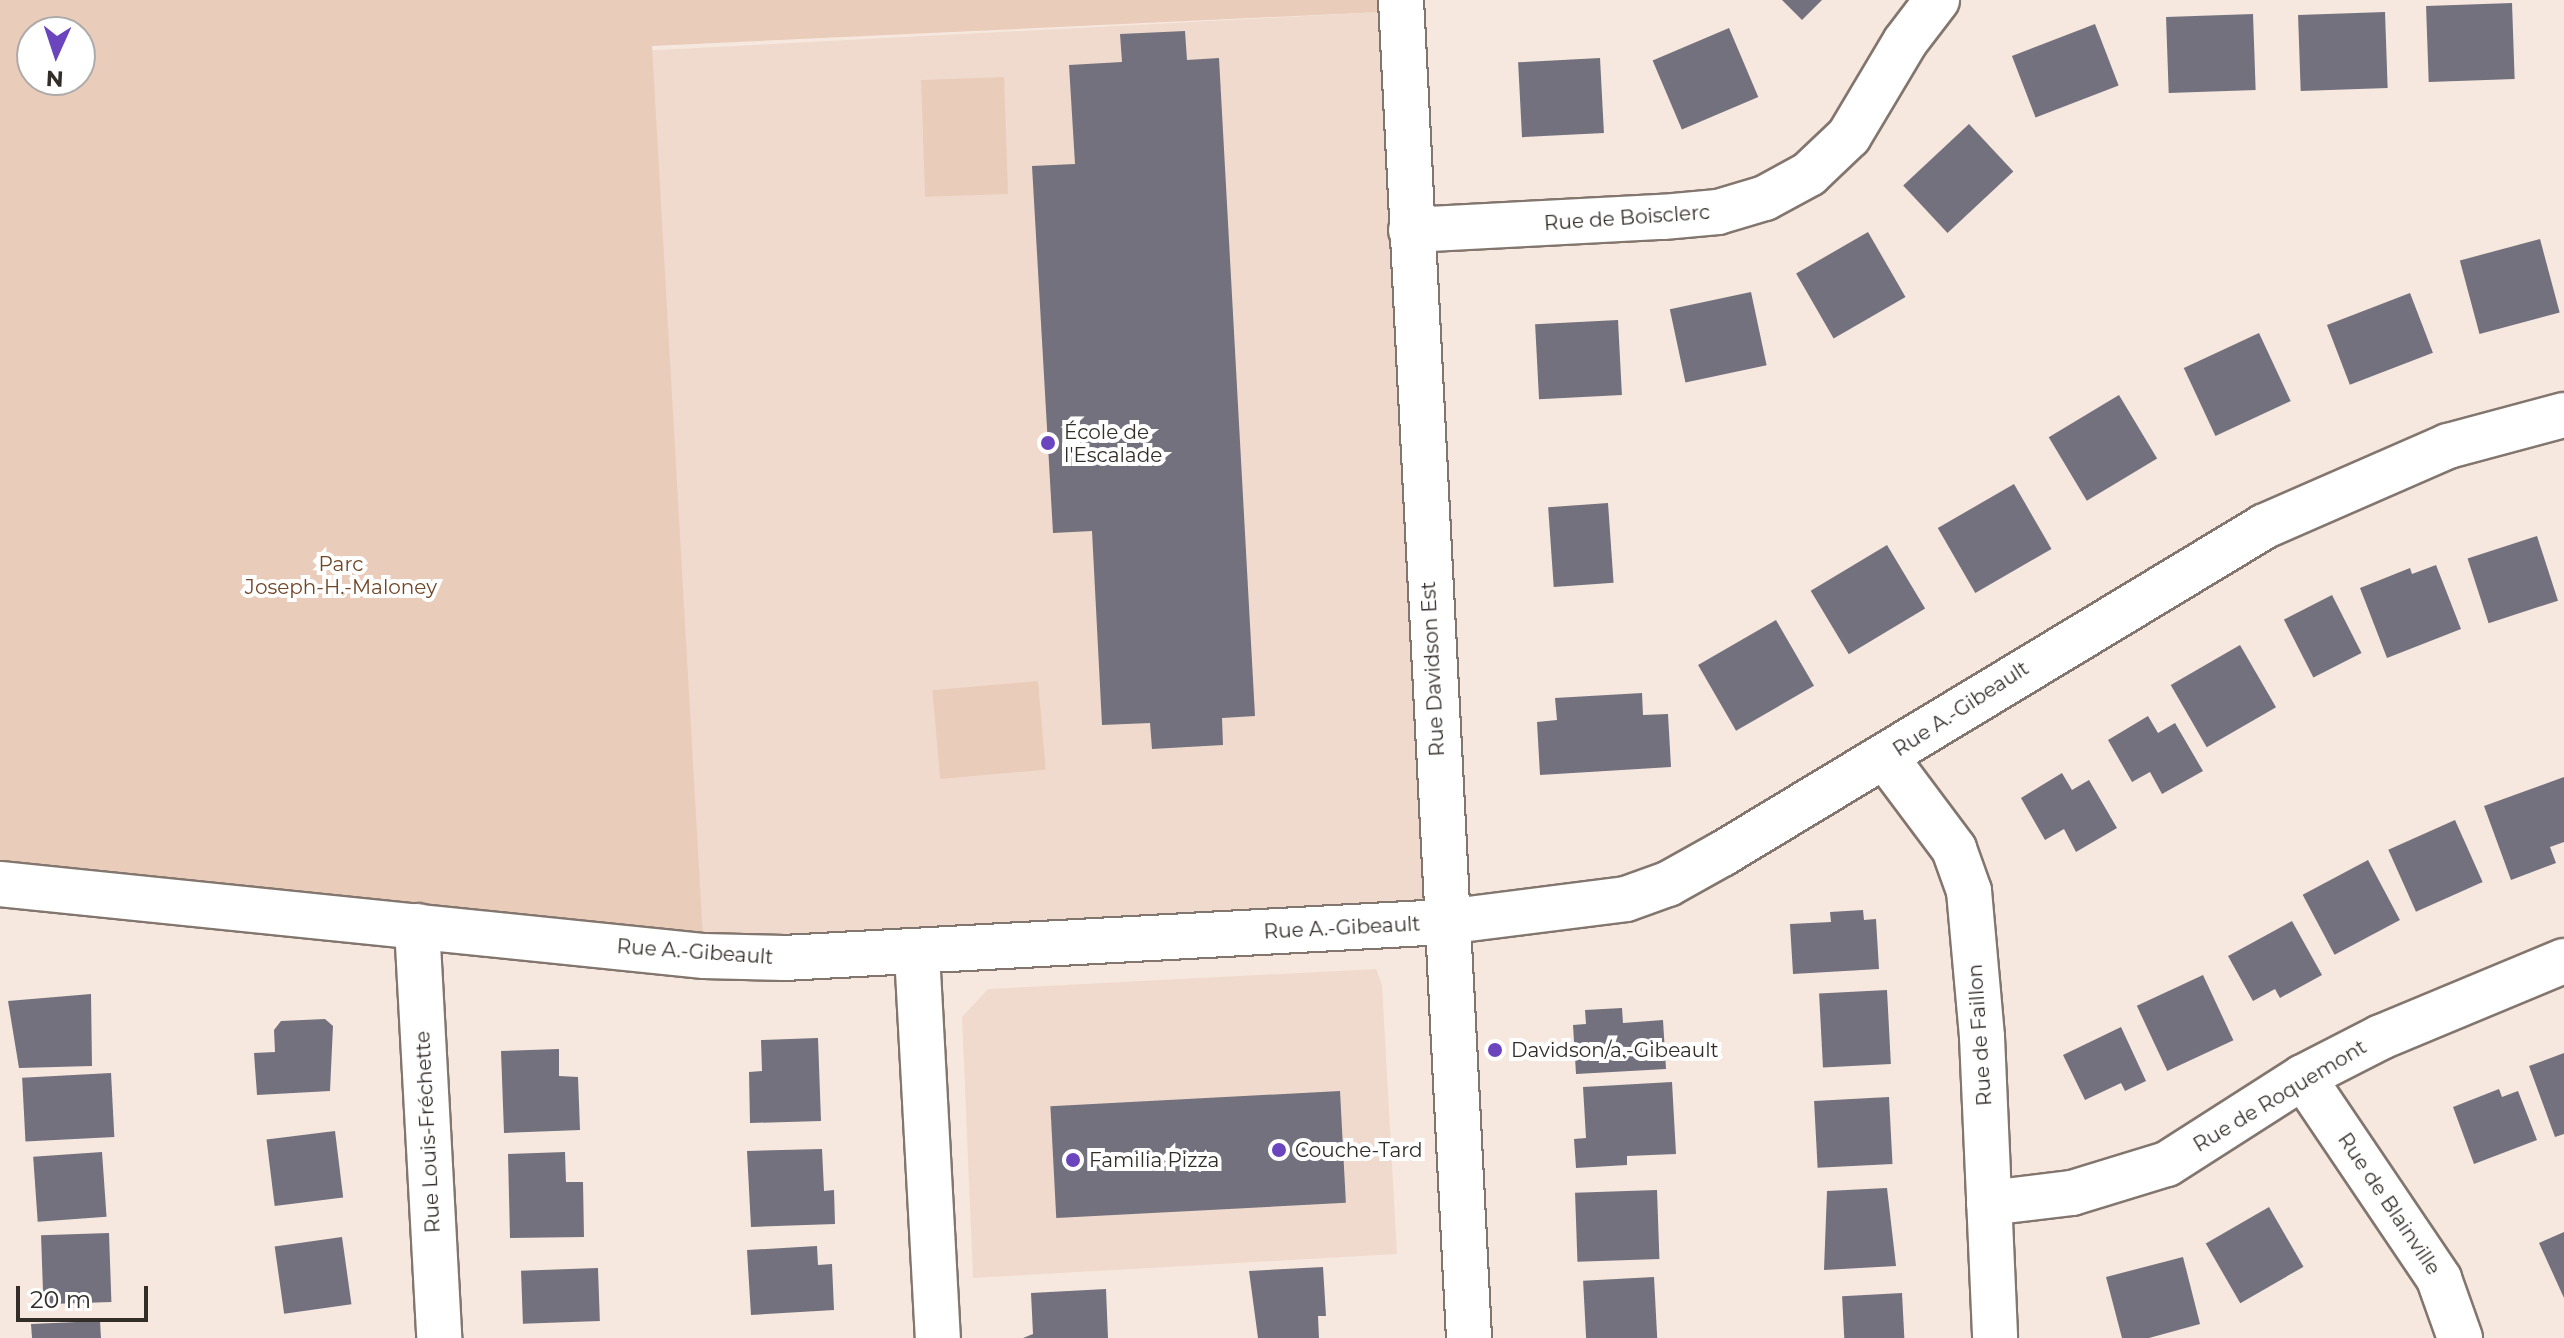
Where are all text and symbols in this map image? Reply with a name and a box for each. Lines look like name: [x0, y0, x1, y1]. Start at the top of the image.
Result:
north arrow: [16, 16, 96, 96]
text: N: [45, 65, 64, 92]
street label: Rue de Boisclerc: [1543, 200, 1711, 236]
place label: École de l'Escalade: [1064, 420, 1162, 467]
marker: École de l'Escalade: [1039, 434, 1057, 452]
park label: Parc Joseph-H.-Maloney: [245, 552, 437, 599]
street label: Rue Davidson Est: [1416, 581, 1450, 757]
street label: Rue A.-Gibeault: [1889, 656, 2033, 762]
street label: Rue A.-Gibeault: [1263, 912, 1421, 944]
street label: Rue A.-Gibeault: [616, 935, 774, 969]
street label: Rue de Faillon: [1963, 963, 1997, 1107]
street label: Rue Louis-Fréchette: [411, 1030, 445, 1234]
street label: Rue de Roquemont: [2189, 1035, 2371, 1157]
place label: Davidson/a.-Gibeault: [1511, 1038, 1719, 1062]
marker: Davidson/a.-Gibeault: [1486, 1041, 1504, 1059]
street label: Rue de Blainville: [2333, 1128, 2445, 1280]
place label: Couche-Tard: [1295, 1138, 1423, 1162]
marker: Couche-Tard: [1270, 1141, 1288, 1159]
place label: Familia Pizza: [1089, 1148, 1219, 1172]
marker: Familia Pizza: [1064, 1151, 1082, 1169]
scale bar: [20, 1270, 152, 1320]
text: 20 m: [30, 1285, 91, 1314]

